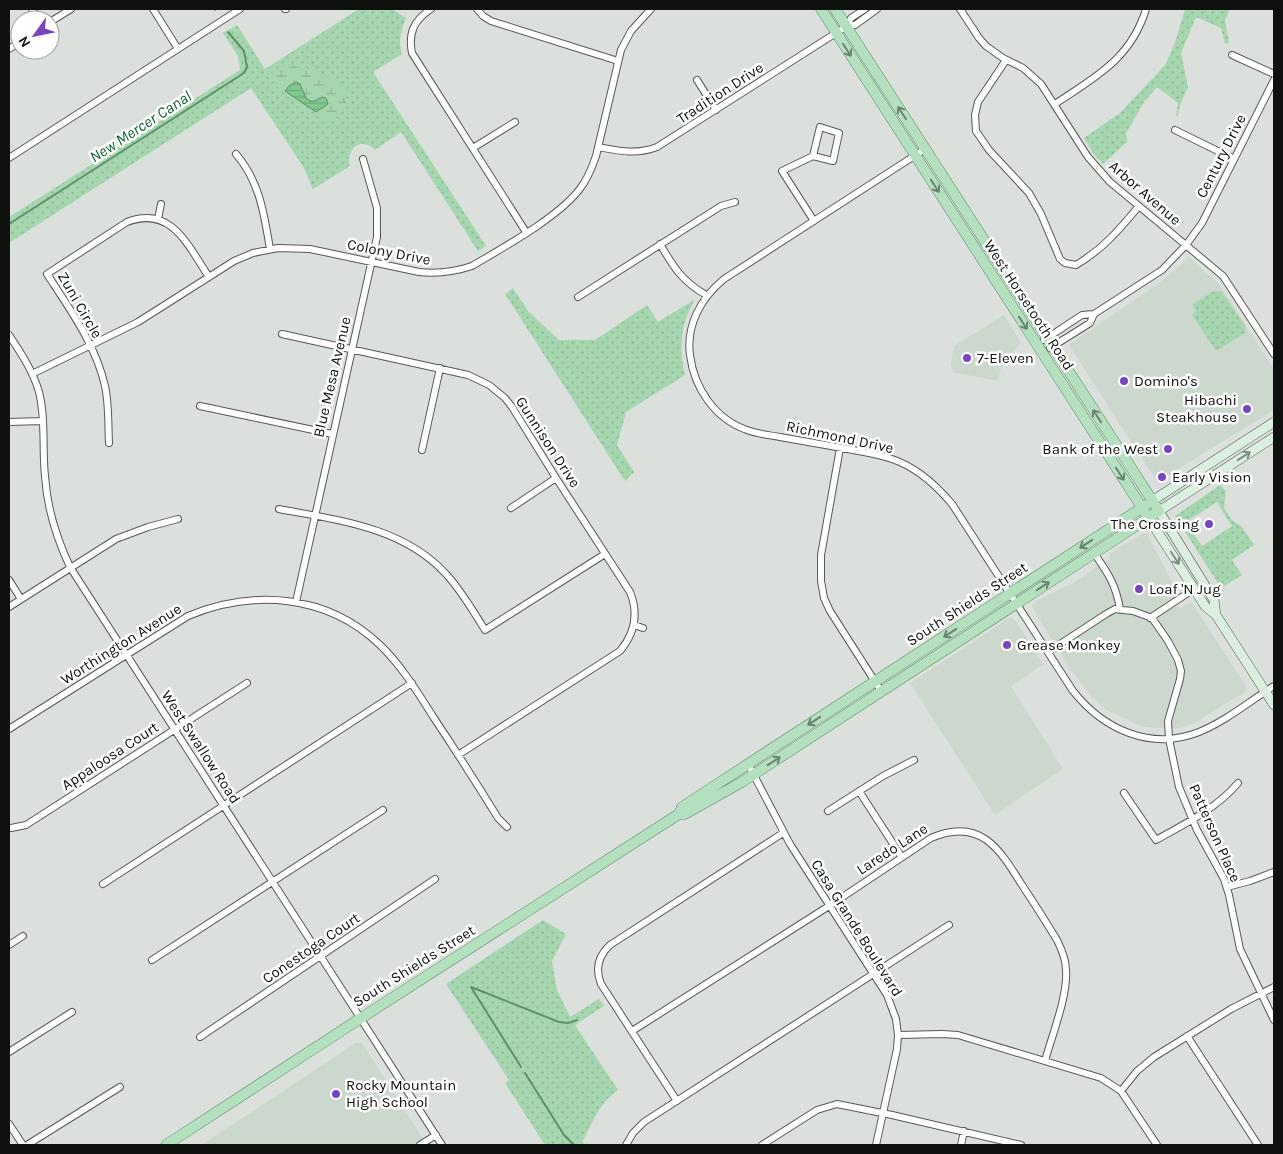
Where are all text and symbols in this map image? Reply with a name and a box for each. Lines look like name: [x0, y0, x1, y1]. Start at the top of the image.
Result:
north arrow: [10, 10, 60, 60]
text: N: [15, 33, 34, 51]
one-way arrow: [842, 42, 852, 56]
street label: Tradition Drive: [673, 58, 767, 128]
water label: New Mercer Canal: [86, 86, 195, 166]
one-way arrow: [897, 106, 907, 120]
street label: Century Drive: [1192, 111, 1250, 201]
street label: Arbor Avenue: [1105, 157, 1185, 229]
one-way arrow: [930, 179, 940, 193]
street label: Colony Drive: [346, 235, 432, 269]
street label: West Horsetooth Road: [980, 236, 1078, 374]
street label: Zuni Circle: [54, 269, 106, 341]
street label: Blue Mesa Avenue: [309, 315, 355, 439]
one-way arrow: [1018, 316, 1028, 330]
place label: 7-Eleven: [977, 349, 1034, 367]
marker: 7-Eleven: [961, 352, 973, 364]
place label: Domino's: [1134, 372, 1198, 390]
marker: Domino's: [1118, 375, 1130, 387]
place label: Hibachi Steakhouse: [1156, 391, 1237, 426]
street label: Gunnison Drive: [512, 393, 584, 491]
marker: Hibachi Steakhouse: [1241, 403, 1253, 415]
one-way arrow: [1092, 409, 1103, 423]
street label: Richmond Drive: [785, 417, 895, 457]
place label: Bank of the West: [1042, 440, 1158, 458]
marker: Bank of the West: [1162, 443, 1174, 455]
one-way arrow: [1236, 451, 1250, 461]
one-way arrow: [1116, 467, 1126, 481]
place label: Early Vision: [1172, 468, 1251, 486]
marker: Early Vision: [1156, 471, 1168, 483]
place label: The Crossing: [1111, 515, 1200, 533]
marker: The Crossing: [1203, 518, 1215, 530]
one-way arrow: [1080, 540, 1094, 550]
one-way arrow: [1170, 551, 1180, 565]
street label: South Shields Street: [903, 558, 1031, 650]
one-way arrow: [1035, 580, 1049, 590]
place label: Loaf 'N Jug: [1149, 580, 1221, 598]
marker: Loaf 'N Jug: [1133, 583, 1145, 595]
street label: Worthington Avenue: [57, 600, 185, 688]
one-way arrow: [943, 628, 957, 638]
place label: Grease Monkey: [1017, 636, 1120, 654]
marker: Grease Monkey: [1001, 639, 1013, 651]
street label: West Swallow Road: [158, 687, 244, 807]
one-way arrow: [807, 717, 821, 727]
street label: Appaloosa Court: [58, 718, 162, 794]
one-way arrow: [766, 756, 780, 766]
street label: Patterson Place: [1185, 781, 1245, 885]
street label: Laredo Lane: [853, 819, 931, 879]
street label: Casa Grande Boulevard: [807, 856, 907, 1000]
street label: Conestoga Court: [259, 909, 363, 987]
street label: South Shields Street: [350, 921, 479, 1011]
place label: Rocky Mountain High School: [346, 1076, 456, 1111]
marker: Rocky Mountain High School: [330, 1088, 342, 1100]

